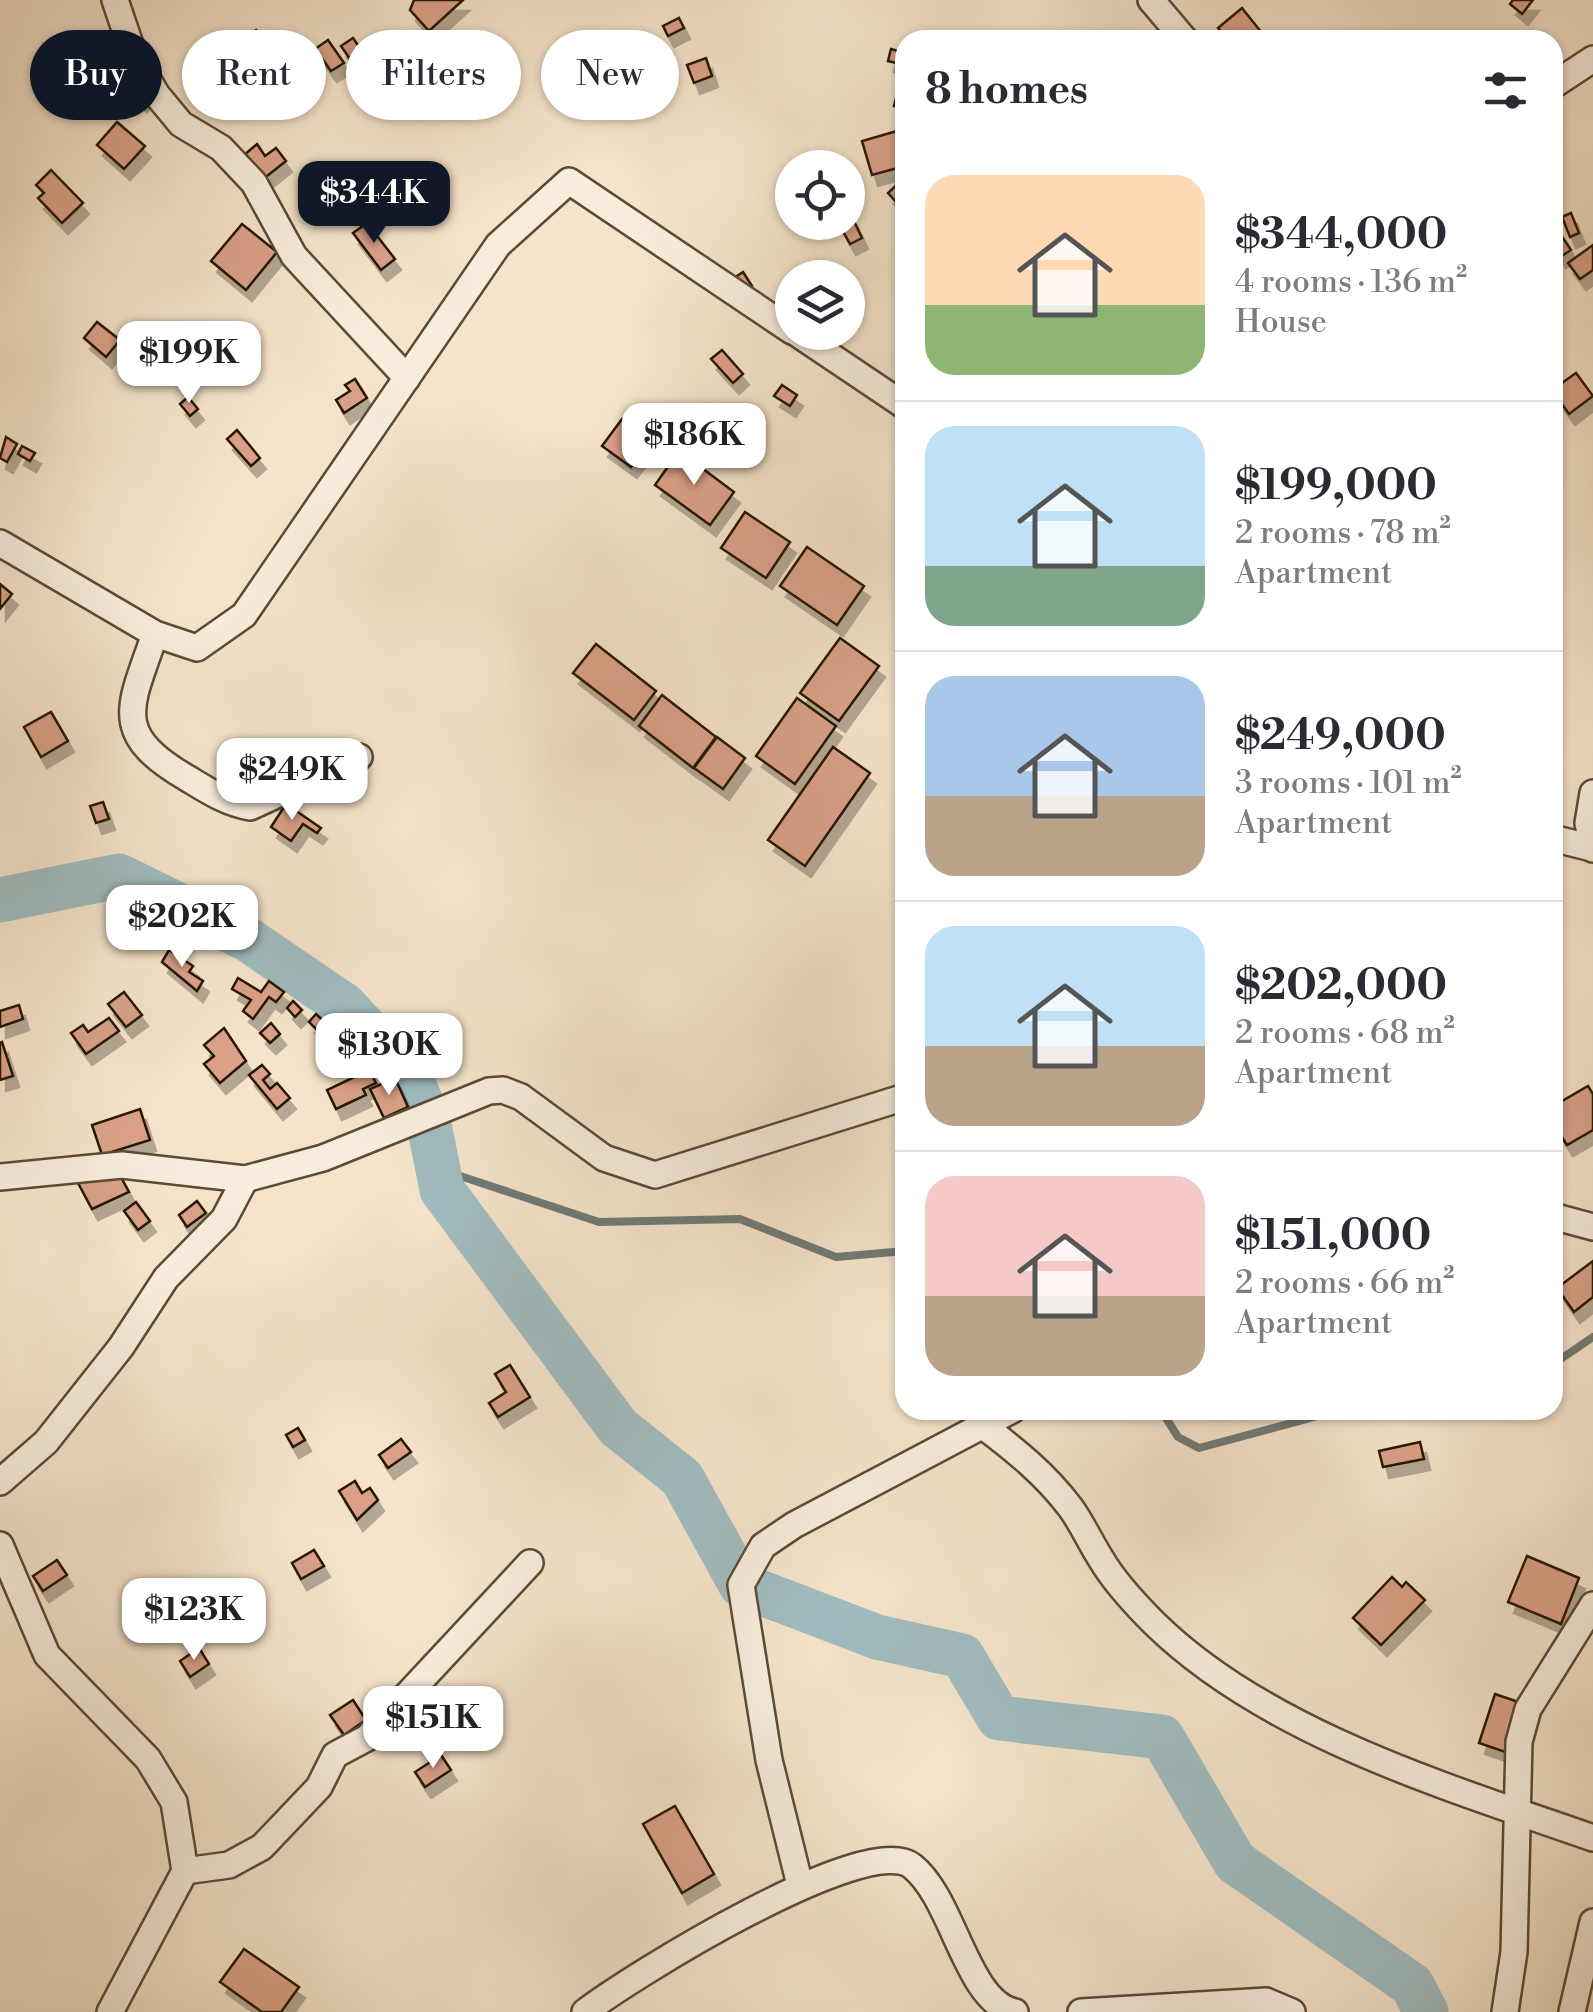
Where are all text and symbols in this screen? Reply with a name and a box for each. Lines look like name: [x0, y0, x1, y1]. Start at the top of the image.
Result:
chip: Buy: [30, 30, 162, 120]
chip: Rent: [182, 30, 326, 120]
chip: Filters: [346, 30, 521, 120]
chip: New: [541, 30, 679, 120]
icon: filters: [1478, 63, 1533, 118]
text: 8 homes: [925, 64, 1088, 117]
map controls: [775, 150, 865, 350]
button: locate: [775, 150, 865, 240]
pin: $344K: [304, 161, 444, 246]
text: $344K: [320, 173, 428, 213]
text: $344,000: [1235, 209, 1447, 262]
icon: home: [1005, 215, 1125, 335]
button: layers: [775, 260, 865, 350]
text: 4 rooms · 136 m²: [1235, 262, 1467, 302]
text: House: [1235, 302, 1327, 342]
pin: $199K: [119, 321, 259, 406]
text: $199K: [139, 333, 239, 373]
pin: $186K: [624, 403, 764, 488]
text: $186K: [644, 415, 744, 455]
text: $199,000: [1235, 460, 1437, 513]
icon: home: [1005, 466, 1125, 586]
text: 2 rooms · 78 m²: [1235, 513, 1451, 553]
text: Apartment: [1235, 553, 1392, 593]
text: $249,000: [1235, 710, 1446, 763]
icon: home: [1005, 716, 1125, 836]
pin: $249K: [222, 738, 362, 823]
text: $249K: [239, 750, 345, 790]
text: 3 rooms · 101 m²: [1235, 763, 1462, 803]
text: Apartment: [1235, 803, 1392, 843]
pin: $202K: [112, 885, 252, 970]
text: $202K: [128, 897, 236, 937]
text: $202,000: [1235, 960, 1447, 1013]
icon: home: [1005, 966, 1125, 1086]
pin: $130K: [319, 1013, 459, 1098]
text: 2 rooms · 68 m²: [1235, 1013, 1455, 1053]
text: $130K: [338, 1025, 440, 1065]
text: Apartment: [1235, 1053, 1392, 1093]
text: $151,000: [1235, 1210, 1431, 1263]
icon: home: [1005, 1216, 1125, 1336]
text: 2 rooms · 66 m²: [1235, 1263, 1454, 1303]
text: Apartment: [1235, 1303, 1392, 1343]
pin: $123K: [124, 1578, 264, 1663]
text: $123K: [144, 1590, 244, 1630]
pin: $151K: [363, 1686, 503, 1771]
text: $151K: [385, 1698, 481, 1738]

